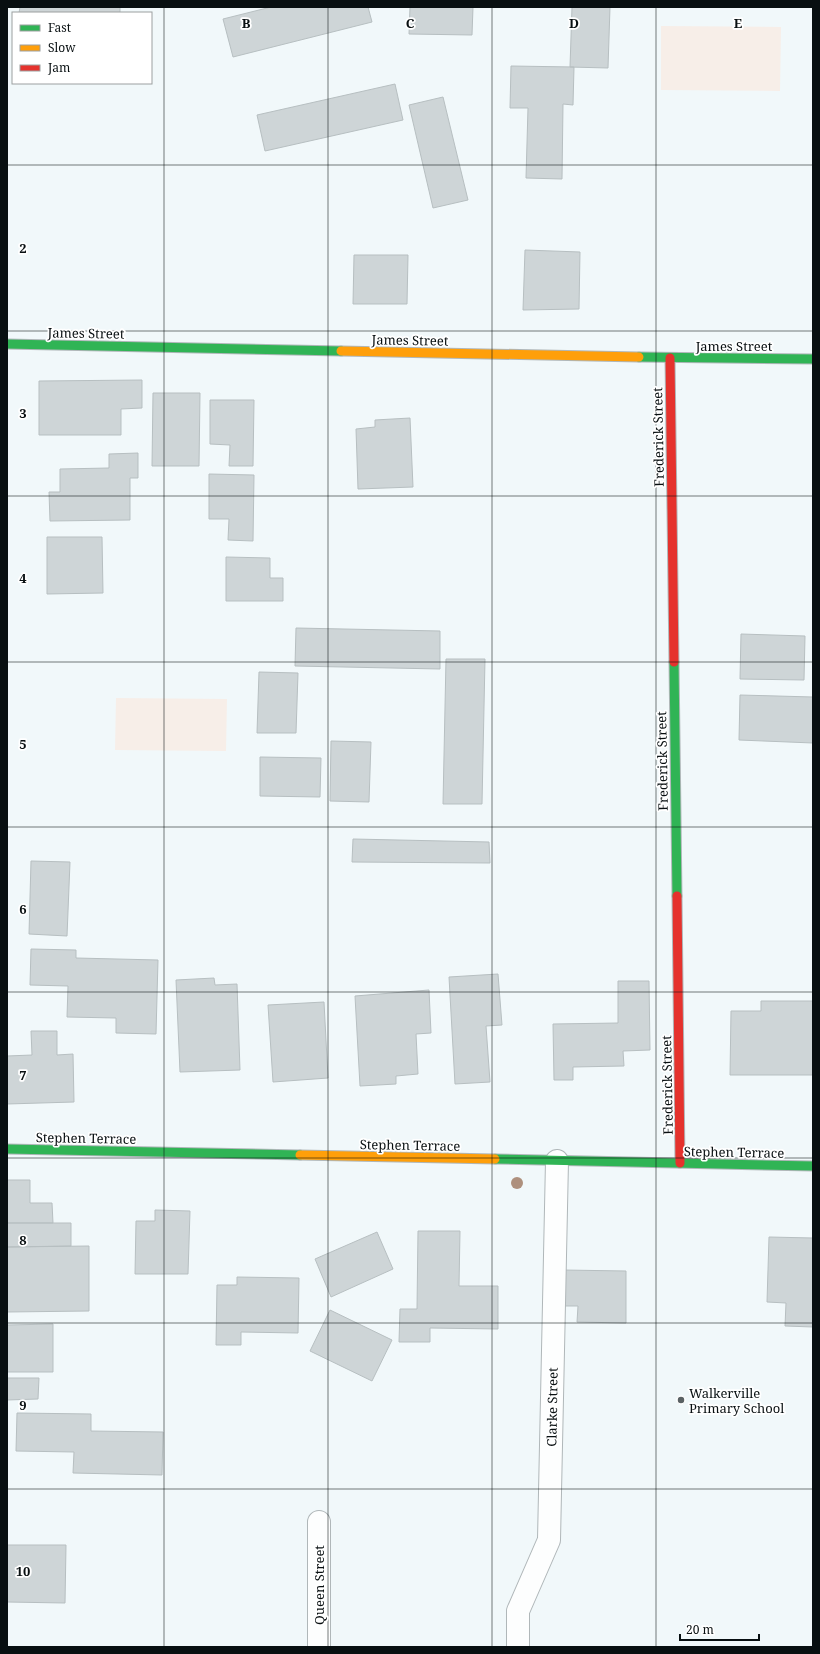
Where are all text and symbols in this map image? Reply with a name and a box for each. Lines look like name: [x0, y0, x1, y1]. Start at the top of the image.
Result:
legend: [12, 12, 152, 84]
text: B: [242, 14, 251, 32]
text: C: [406, 14, 415, 32]
text: D: [569, 14, 579, 32]
text: E: [734, 14, 743, 32]
text: Fast: [48, 19, 71, 36]
text: Slow: [48, 39, 76, 56]
text: Jam: [47, 59, 70, 76]
text: 2: [19, 239, 27, 257]
street label: James Street: [46, 323, 125, 343]
street label: James Street: [370, 330, 449, 350]
street label: James Street: [695, 337, 773, 355]
street label: Frederick Street: [648, 387, 668, 487]
text: 3: [19, 404, 27, 422]
text: 4: [19, 569, 27, 587]
street label: Frederick Street: [652, 711, 672, 811]
text: 5: [19, 735, 27, 753]
text: 6: [19, 900, 27, 918]
street label: Frederick Street: [657, 1035, 677, 1135]
text: 7: [19, 1066, 27, 1084]
street label: Stephen Terrace: [36, 1128, 136, 1148]
street label: Stephen Terrace: [360, 1135, 460, 1155]
street label: Stephen Terrace: [684, 1142, 784, 1162]
text: 8: [19, 1231, 27, 1249]
street label: Clarke Street: [542, 1367, 562, 1447]
place label: Walkerville Primary School: [689, 1384, 784, 1417]
marker: Walkerville Primary School: [676, 1395, 686, 1405]
text: 9: [19, 1396, 27, 1414]
street label: Queen Street: [310, 1545, 328, 1625]
text: 10: [16, 1562, 30, 1580]
scale bar: [680, 1616, 759, 1642]
text: 20 m: [686, 1621, 714, 1638]

